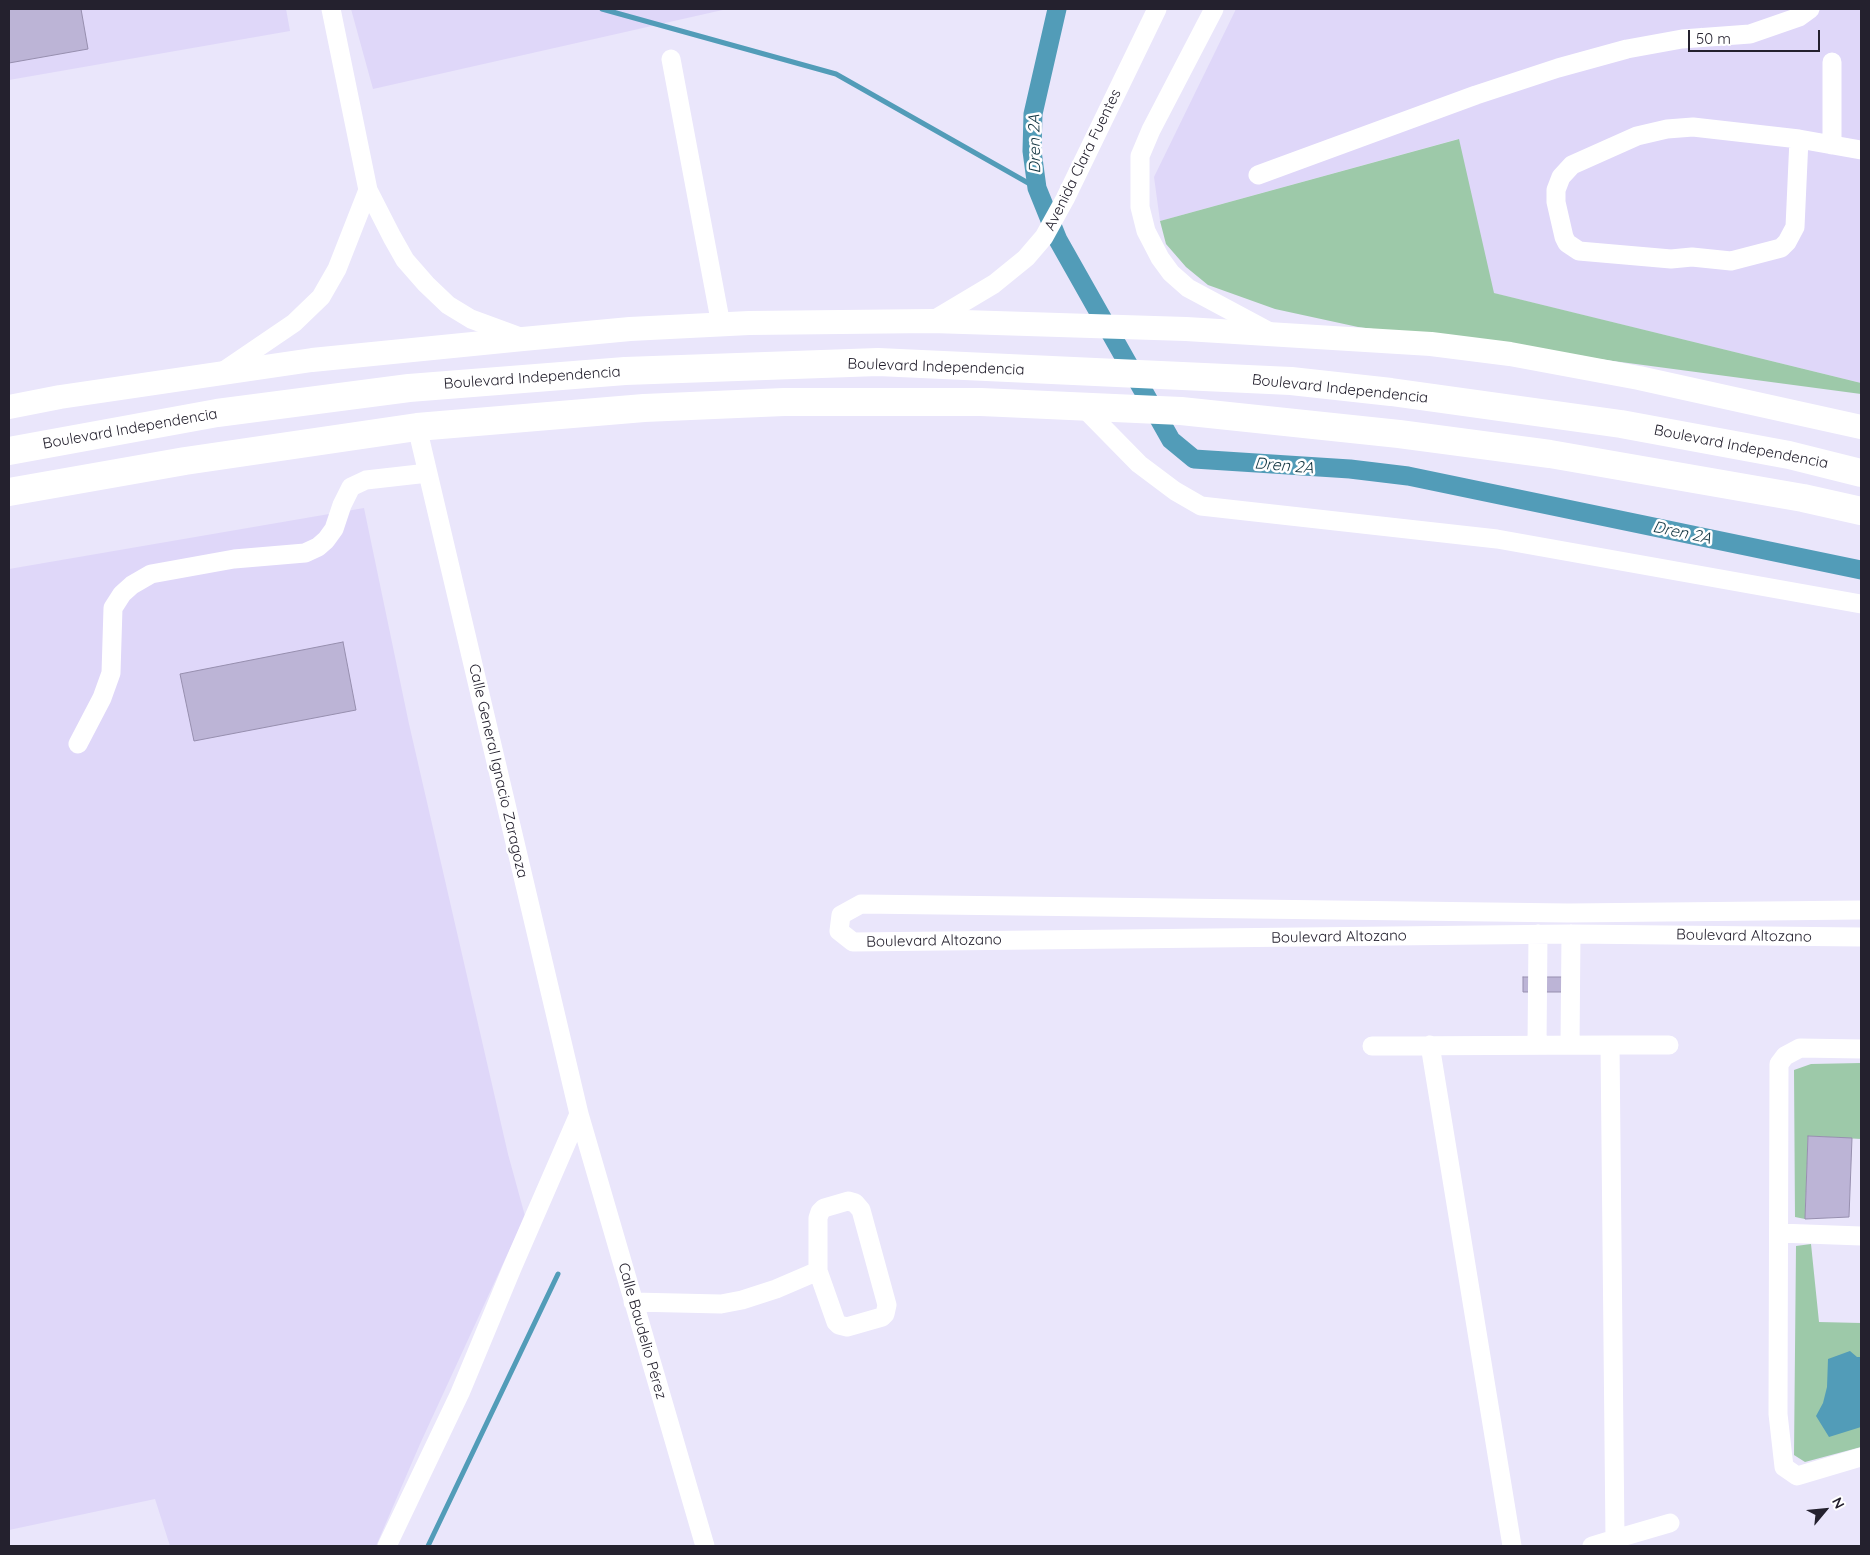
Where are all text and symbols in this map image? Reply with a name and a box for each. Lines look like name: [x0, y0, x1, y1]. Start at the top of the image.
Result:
scale bar: [1690, 20, 1822, 52]
text: 50 m: [1696, 29, 1731, 48]
street label: Avenida Clara Fuentes: [1041, 86, 1125, 234]
water label: Dren 2A: [1025, 114, 1045, 174]
street label: Boulevard Independencia: [847, 355, 1025, 379]
street label: Boulevard Independencia: [443, 363, 621, 393]
street label: Boulevard Independencia: [1251, 371, 1429, 407]
street label: Boulevard Independencia: [41, 405, 219, 453]
street label: Boulevard Independencia: [1652, 421, 1830, 473]
water label: Dren 2A: [1254, 454, 1314, 478]
water label: Dren 2A: [1651, 517, 1713, 549]
street label: Calle General Ignacio Zaragoza: [465, 662, 531, 880]
street label: Boulevard Altozano: [1676, 926, 1812, 946]
street label: Boulevard Altozano: [1271, 927, 1407, 947]
street label: Boulevard Altozano: [866, 931, 1002, 951]
street label: Calle Baudelio Pérez: [614, 1261, 670, 1401]
north arrow: [1800, 1485, 1850, 1535]
text: N: [1828, 1494, 1849, 1512]

